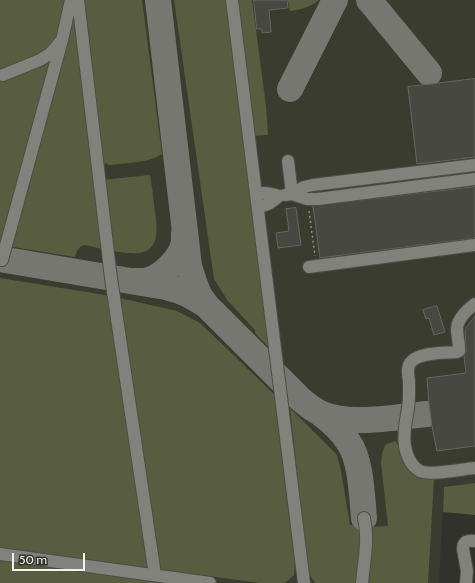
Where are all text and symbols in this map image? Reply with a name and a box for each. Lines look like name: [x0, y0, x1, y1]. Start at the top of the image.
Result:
scale bar: [14, 545, 87, 571]
text: 50 m: [19, 552, 47, 567]

